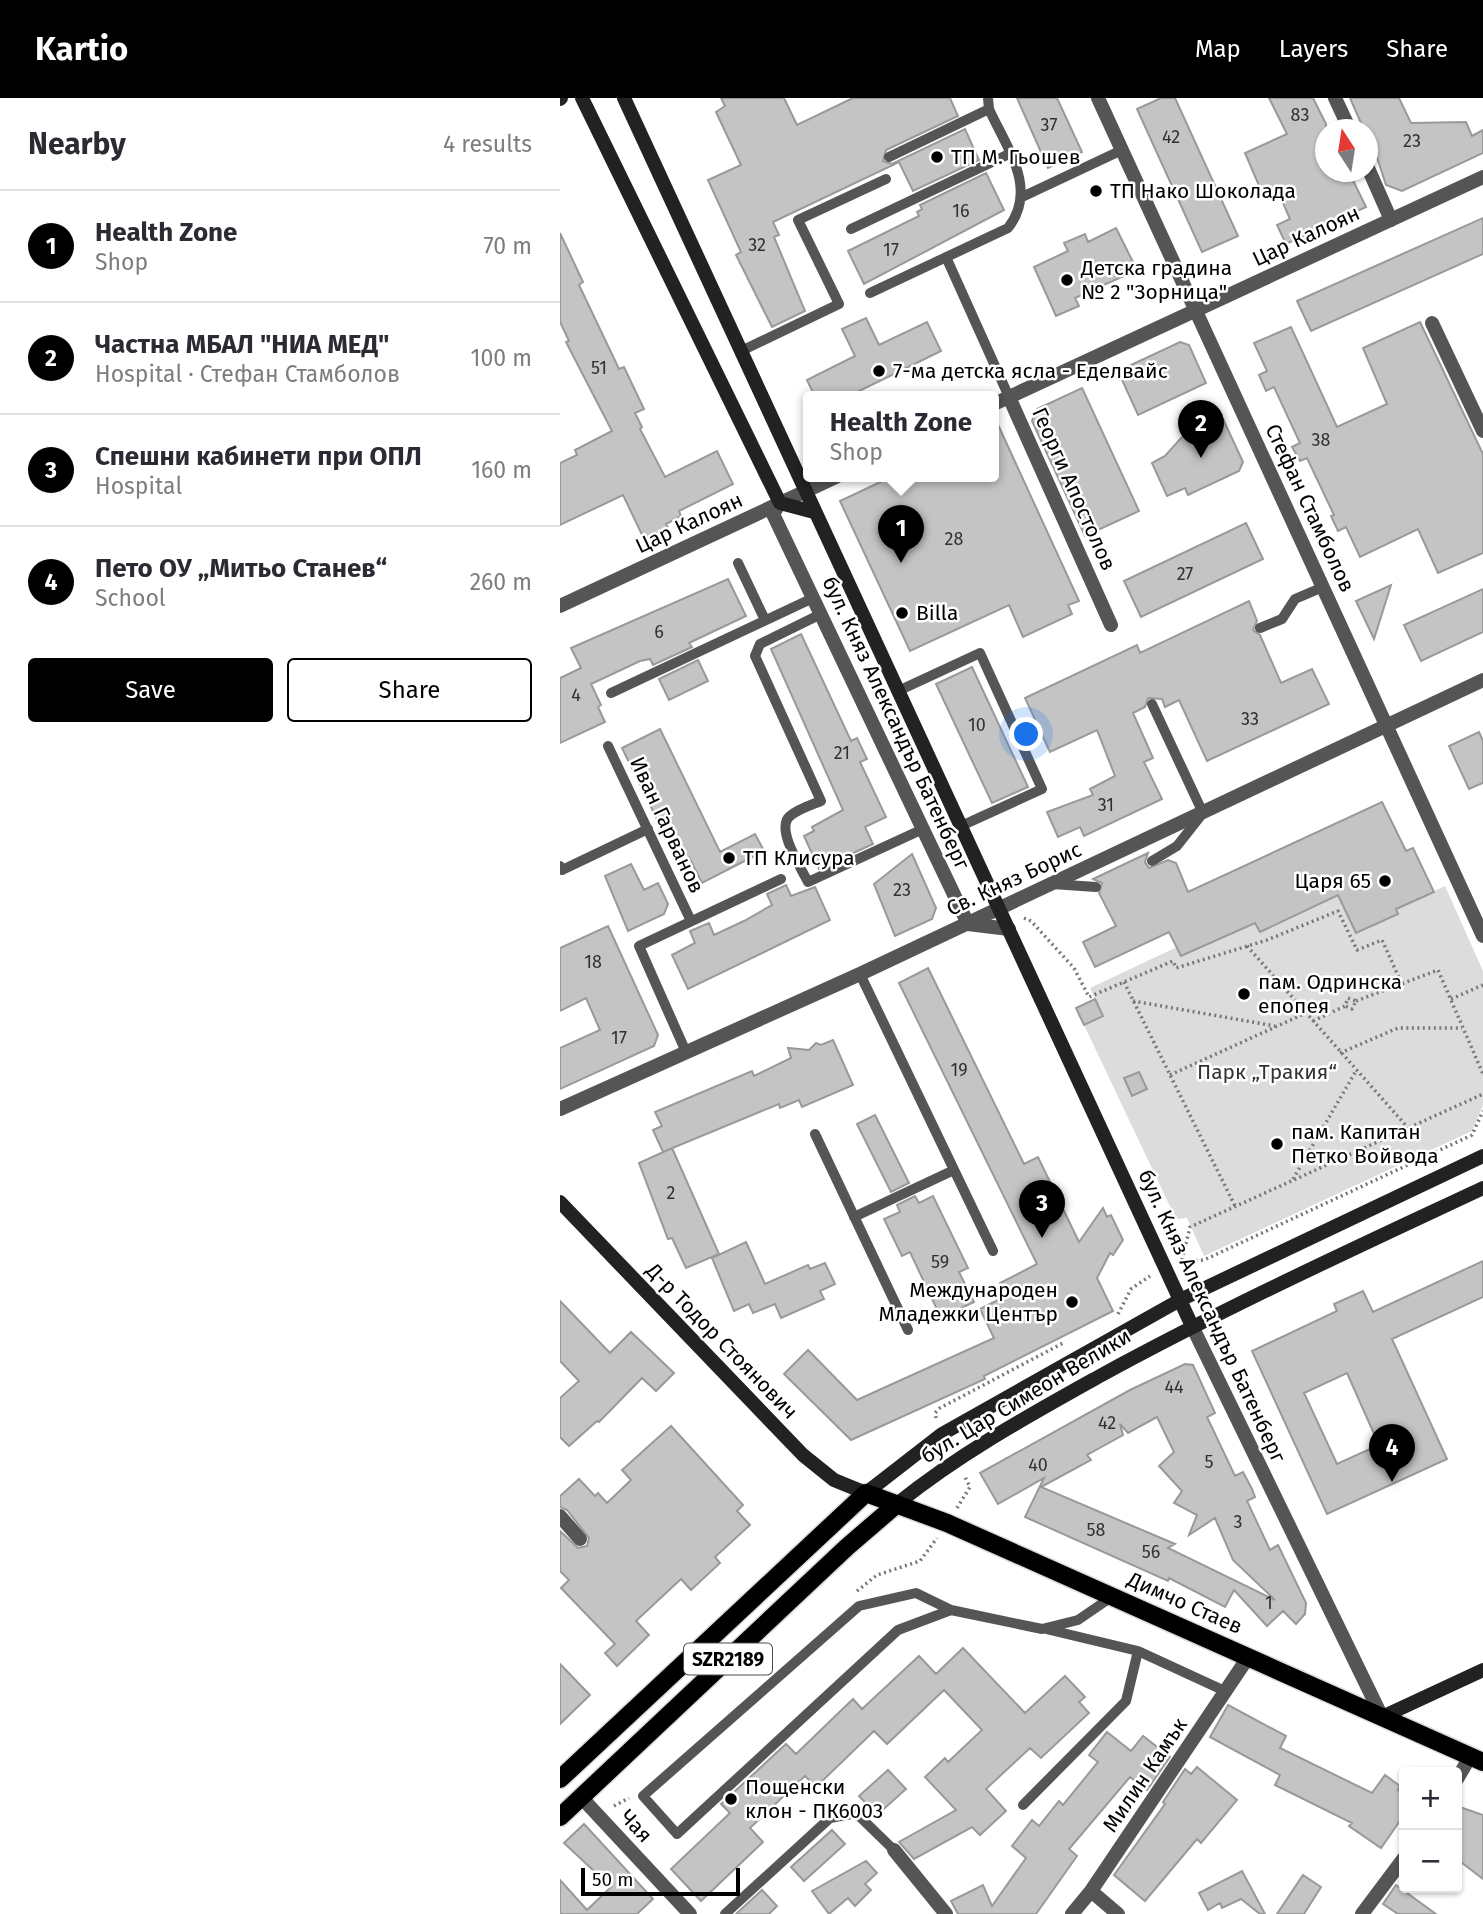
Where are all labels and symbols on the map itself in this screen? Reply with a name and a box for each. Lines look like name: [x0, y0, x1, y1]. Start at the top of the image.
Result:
house number: 83: [1291, 104, 1309, 126]
house number: 37: [1041, 114, 1057, 136]
north arrow: [1315, 119, 1378, 182]
house number: 42: [1162, 126, 1180, 148]
house number: 23: [1403, 130, 1421, 152]
place label: ТП М. Гьошев: [951, 144, 1081, 170]
marker: ТП М. Гьошев: [929, 149, 945, 165]
place label: ТП Нако Шоколада: [1110, 178, 1296, 204]
marker: ТП Нако Шоколада: [1088, 183, 1104, 199]
house number: 16: [952, 200, 970, 222]
street label: Цар Калоян: [1248, 200, 1364, 272]
house number: 32: [748, 234, 766, 256]
house number: 17: [883, 239, 899, 261]
place label: Детска градина № 2 "Зорница": [1080, 255, 1232, 305]
marker: Детска градина № 2 "Зорница": [1059, 272, 1075, 288]
house number: 51: [591, 357, 607, 379]
place label: 7-ма детска ясла - Еделвайс: [893, 358, 1168, 384]
marker: 7-ма детска ясла - Еделвайс: [871, 363, 887, 379]
pin: 2: [1178, 400, 1224, 458]
street label: Георги Апостолов: [1026, 403, 1122, 575]
street label: Стефан Стамболов: [1260, 420, 1360, 596]
house number: 38: [1312, 429, 1331, 451]
street label: Цар Калоян: [631, 487, 747, 559]
pin: 1: [878, 505, 924, 563]
house number: 28: [945, 528, 963, 550]
house number: 27: [1177, 563, 1193, 585]
street label: бул. Княз Александър Батенберг: [816, 572, 976, 874]
place label: Billa: [916, 600, 958, 626]
marker: Billa: [894, 605, 910, 621]
house number: 6: [654, 621, 664, 643]
house number: 4: [571, 684, 581, 706]
house number: 33: [1241, 708, 1259, 730]
house number: 10: [968, 714, 986, 736]
your location: [1009, 717, 1043, 751]
house number: 21: [834, 742, 850, 764]
street label: Иван Гарванов: [624, 753, 710, 897]
house number: 31: [1098, 794, 1114, 816]
street label: Св. Княз Борис: [942, 836, 1086, 922]
place label: ТП Клисура: [743, 845, 855, 871]
marker: ТП Клисура: [721, 850, 737, 866]
place label: Царя 65: [1295, 868, 1371, 894]
marker: Царя 65: [1377, 873, 1393, 889]
house number: 23: [893, 879, 911, 901]
house number: 18: [584, 951, 602, 973]
place label: пам. Одринска епопея: [1258, 969, 1402, 1019]
marker: пам. Одринска епопея: [1236, 986, 1252, 1002]
house number: 17: [611, 1027, 627, 1049]
house number: 19: [950, 1059, 968, 1081]
park label: Парк „Тракия“: [1197, 1059, 1337, 1085]
place label: пам. Капитан Петко Войвода: [1291, 1119, 1439, 1169]
marker: пам. Капитан Петко Войвода: [1269, 1136, 1285, 1152]
street label: бул. Княз Александър Батенберг: [1132, 1165, 1292, 1467]
pin: 3: [1019, 1180, 1065, 1238]
house number: 2: [667, 1182, 676, 1204]
house number: 59: [931, 1251, 949, 1273]
street label: Д-р Тодор Стоянович: [640, 1257, 803, 1424]
place label: Международен Младежки Център: [878, 1277, 1058, 1327]
marker: Международен Младежки Център: [1064, 1294, 1080, 1310]
street label: бул. Цар Симеон Велики: [916, 1323, 1136, 1469]
house number: 44: [1164, 1376, 1184, 1398]
house number: 42: [1098, 1412, 1116, 1434]
pin: 4: [1369, 1424, 1415, 1482]
house number: 5: [1204, 1451, 1214, 1473]
house number: 40: [1028, 1454, 1048, 1476]
house number: 3: [1234, 1511, 1242, 1533]
house number: 58: [1087, 1519, 1106, 1541]
house number: 56: [1142, 1541, 1160, 1563]
street label: Димчо Стаев: [1123, 1566, 1246, 1640]
house number: 1: [1265, 1592, 1273, 1614]
road number: SZR2189: [684, 1644, 772, 1674]
street label: Милин Камък: [1097, 1713, 1193, 1837]
place label: Пощенски клон - ПК6003: [745, 1774, 883, 1824]
marker: Пощенски клон - ПК6003: [723, 1791, 739, 1807]
street label: Чая: [614, 1804, 658, 1848]
scale bar: [581, 1865, 740, 1897]

